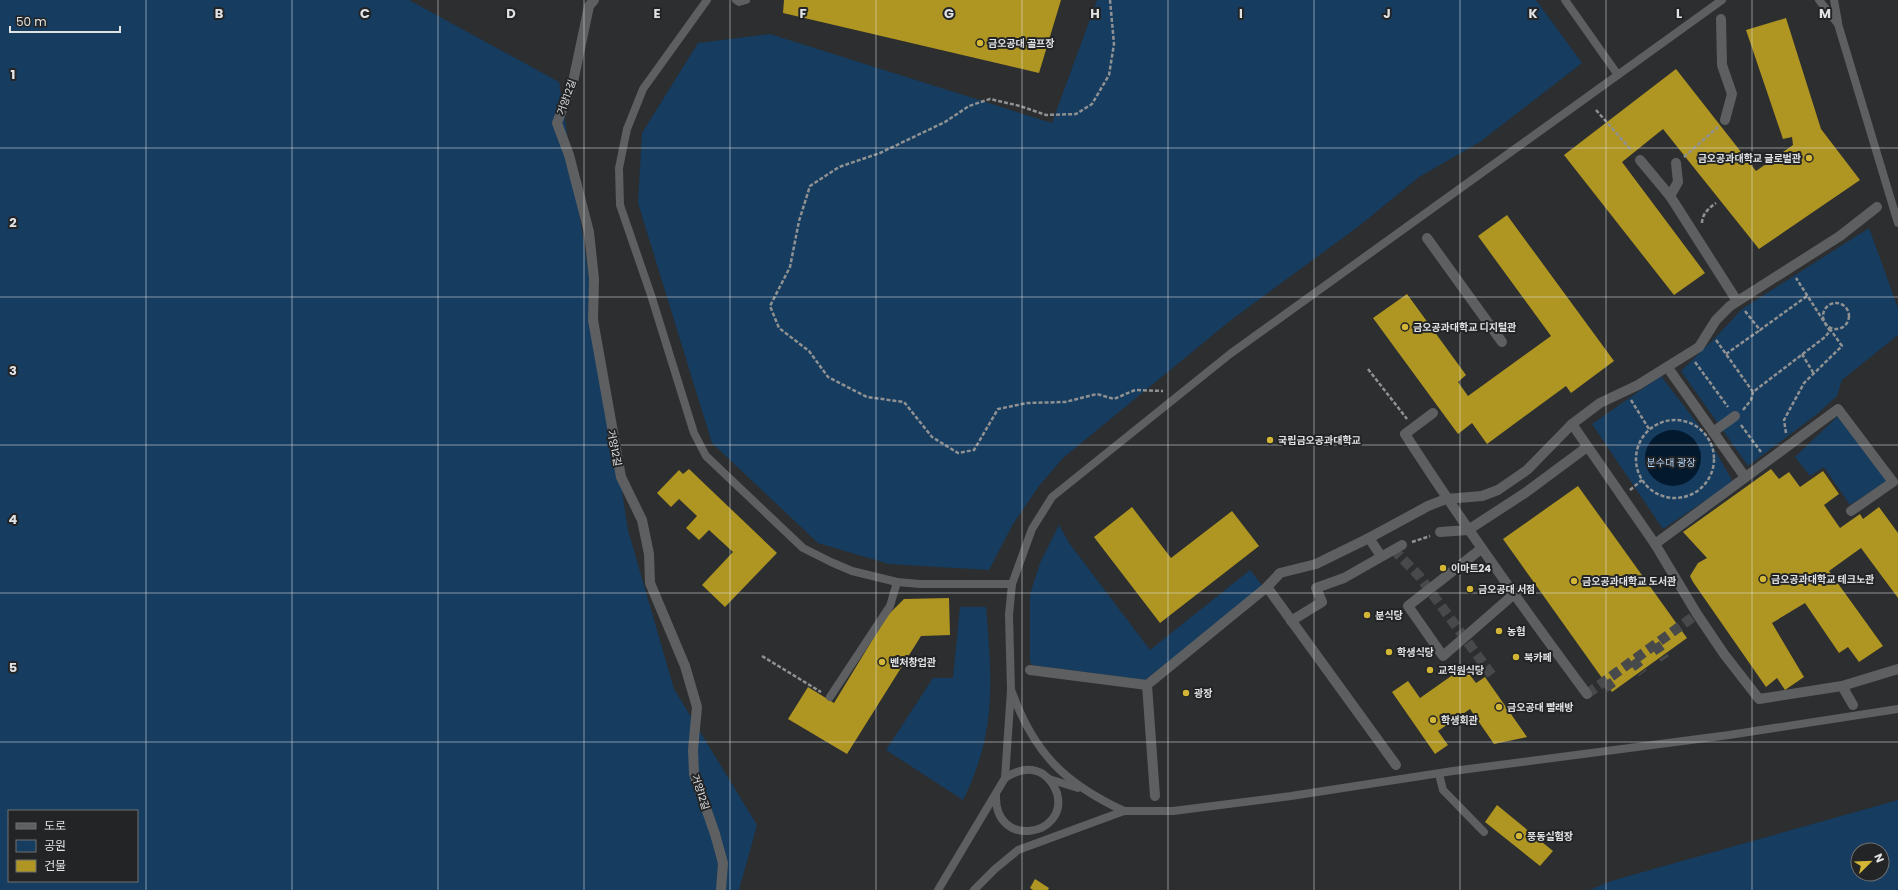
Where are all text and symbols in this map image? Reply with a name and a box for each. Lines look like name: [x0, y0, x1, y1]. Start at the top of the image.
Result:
text: B: [215, 4, 224, 23]
text: C: [360, 4, 370, 23]
text: D: [506, 4, 516, 23]
text: E: [653, 4, 661, 23]
text: F: [799, 4, 807, 23]
text: G: [944, 4, 954, 23]
text: H: [1090, 4, 1100, 23]
text: I: [1239, 4, 1243, 23]
text: J: [1383, 4, 1391, 23]
text: K: [1528, 4, 1538, 23]
text: L: [1676, 4, 1682, 23]
text: M: [1819, 4, 1831, 23]
scale bar: [10, 8, 120, 34]
text: 50 m: [16, 13, 47, 30]
place label: 금오공대 골프장: [988, 36, 1055, 51]
marker: 금오공대 골프장: [975, 38, 985, 48]
text: 1: [11, 65, 15, 84]
street label: 거양12길: [553, 77, 580, 117]
place label: 금오공과대학교 글로벌관: [1698, 151, 1801, 166]
marker: 금오공과대학교 글로벌관: [1804, 153, 1814, 163]
text: 2: [9, 213, 17, 232]
place label: 금오공과대학교 디지털관: [1413, 320, 1516, 335]
marker: 금오공과대학교 디지털관: [1400, 322, 1410, 332]
text: 3: [9, 361, 17, 380]
street label: 거양12길: [604, 429, 625, 467]
place label: 국립금오공과대학교: [1278, 433, 1361, 448]
marker: 국립금오공과대학교: [1265, 435, 1275, 445]
park label: 분수대 광장: [1647, 455, 1695, 470]
text: 4: [9, 510, 18, 529]
place label: 이마트24: [1451, 561, 1491, 576]
marker: 이마트24: [1438, 563, 1448, 573]
place label: 금오공과대학교 테크노관: [1771, 572, 1874, 587]
place label: 금오공과대학교 도서관: [1582, 574, 1676, 589]
marker: 금오공과대학교 테크노관: [1758, 574, 1768, 584]
marker: 금오공과대학교 도서관: [1569, 576, 1579, 586]
place label: 금오공대 서점: [1478, 582, 1535, 597]
marker: 금오공대 서점: [1465, 584, 1475, 594]
place label: 분식당: [1375, 608, 1403, 623]
marker: 분식당: [1362, 610, 1372, 620]
place label: 농협: [1507, 624, 1525, 639]
marker: 농협: [1494, 626, 1504, 636]
place label: 학생식당: [1397, 645, 1434, 660]
marker: 학생식당: [1384, 647, 1394, 657]
place label: 북카페: [1524, 650, 1552, 665]
marker: 북카페: [1511, 652, 1521, 662]
place label: 벤처창업관: [890, 655, 936, 670]
marker: 벤처창업관: [877, 657, 887, 667]
text: 5: [9, 658, 17, 677]
place label: 교직원식당: [1438, 663, 1484, 678]
marker: 교직원식당: [1425, 665, 1435, 675]
place label: 광장: [1194, 686, 1212, 701]
marker: 광장: [1181, 688, 1191, 698]
place label: 금오공대 빨래방: [1507, 700, 1574, 715]
marker: 금오공대 빨래방: [1494, 702, 1504, 712]
place label: 학생회관: [1441, 713, 1478, 728]
marker: 학생회관: [1428, 715, 1438, 725]
street label: 거양12길: [688, 772, 713, 812]
legend: [8, 810, 138, 882]
text: 도로: [44, 817, 66, 834]
place label: 풍동실험장: [1527, 829, 1573, 844]
marker: 풍동실험장: [1514, 831, 1524, 841]
text: 공원: [44, 837, 66, 854]
north arrow: [1850, 842, 1890, 882]
text: N: [1870, 851, 1888, 865]
text: 건물: [44, 857, 66, 874]

